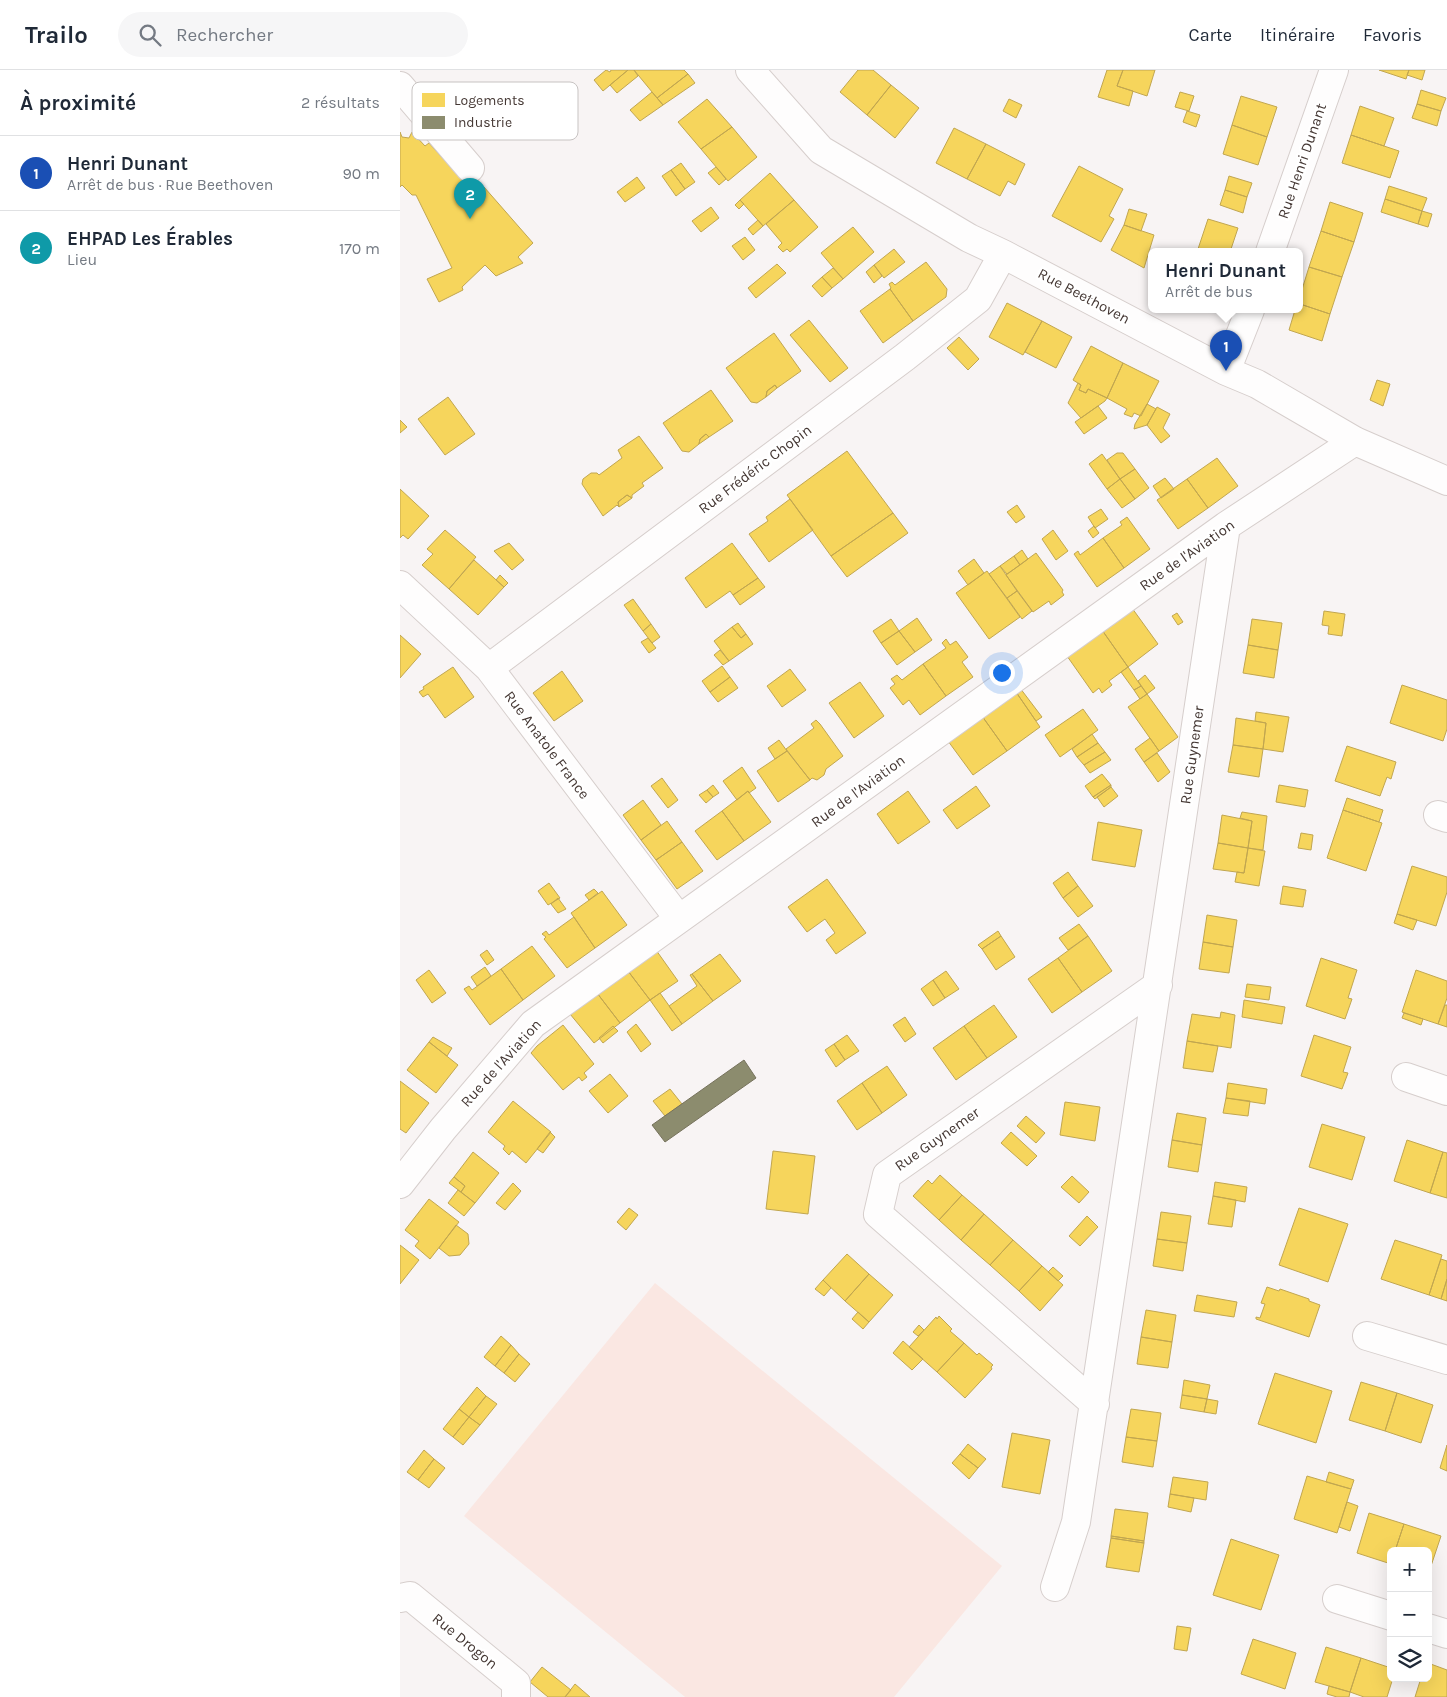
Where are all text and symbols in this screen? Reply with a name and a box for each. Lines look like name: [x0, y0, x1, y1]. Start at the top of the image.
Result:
search box: [118, 12, 468, 57]
text: Trailo: [25, 21, 88, 49]
icon: search: [136, 21, 164, 49]
text: Rechercher: [176, 24, 273, 46]
text: Carte: [1189, 24, 1232, 46]
text: Itinéraire: [1260, 24, 1335, 46]
text: Favoris: [1363, 24, 1422, 46]
legend: [412, 82, 578, 140]
text: À proximité: [20, 91, 136, 115]
text: Logements: [454, 92, 525, 109]
text: 2 résultats: [301, 93, 380, 112]
street label: Rue Henri Dunant: [1274, 101, 1330, 221]
text: Industrie: [454, 114, 512, 131]
text: Henri Dunant: [67, 153, 188, 175]
text: 1: [33, 164, 39, 183]
text: 90 m: [342, 164, 380, 183]
text: Arrêt de bus · Rue Beethoven: [67, 175, 274, 194]
pin: 2: [454, 178, 486, 219]
text: EHPAD Les Érables: [67, 228, 233, 250]
text: 2: [31, 239, 41, 258]
text: 170 m: [339, 239, 380, 258]
popup: [1148, 248, 1303, 313]
text: Lieu: [67, 250, 97, 269]
text: Henri Dunant: [1165, 260, 1286, 282]
street label: Rue Beethoven: [1035, 264, 1133, 328]
text: Arrêt de bus: [1165, 282, 1253, 301]
pin: 1: [1210, 330, 1242, 371]
street label: Rue Frédéric Chopin: [695, 421, 815, 517]
street label: Rue de l'Aviation: [1136, 516, 1238, 594]
your location: [989, 660, 1015, 686]
street label: Rue Anatole France: [500, 687, 594, 803]
street label: Rue Guynemer: [1176, 704, 1208, 805]
street label: Rue de l'Aviation: [807, 751, 909, 831]
street label: Rue de l'Aviation: [457, 1015, 545, 1111]
street label: Rue Guynemer: [891, 1103, 983, 1175]
map controls: [1387, 1547, 1432, 1682]
button: +: [1387, 1547, 1432, 1592]
button: −: [1387, 1592, 1432, 1637]
street label: Rue Drogon: [429, 1609, 501, 1673]
button: layers: [1387, 1637, 1432, 1682]

